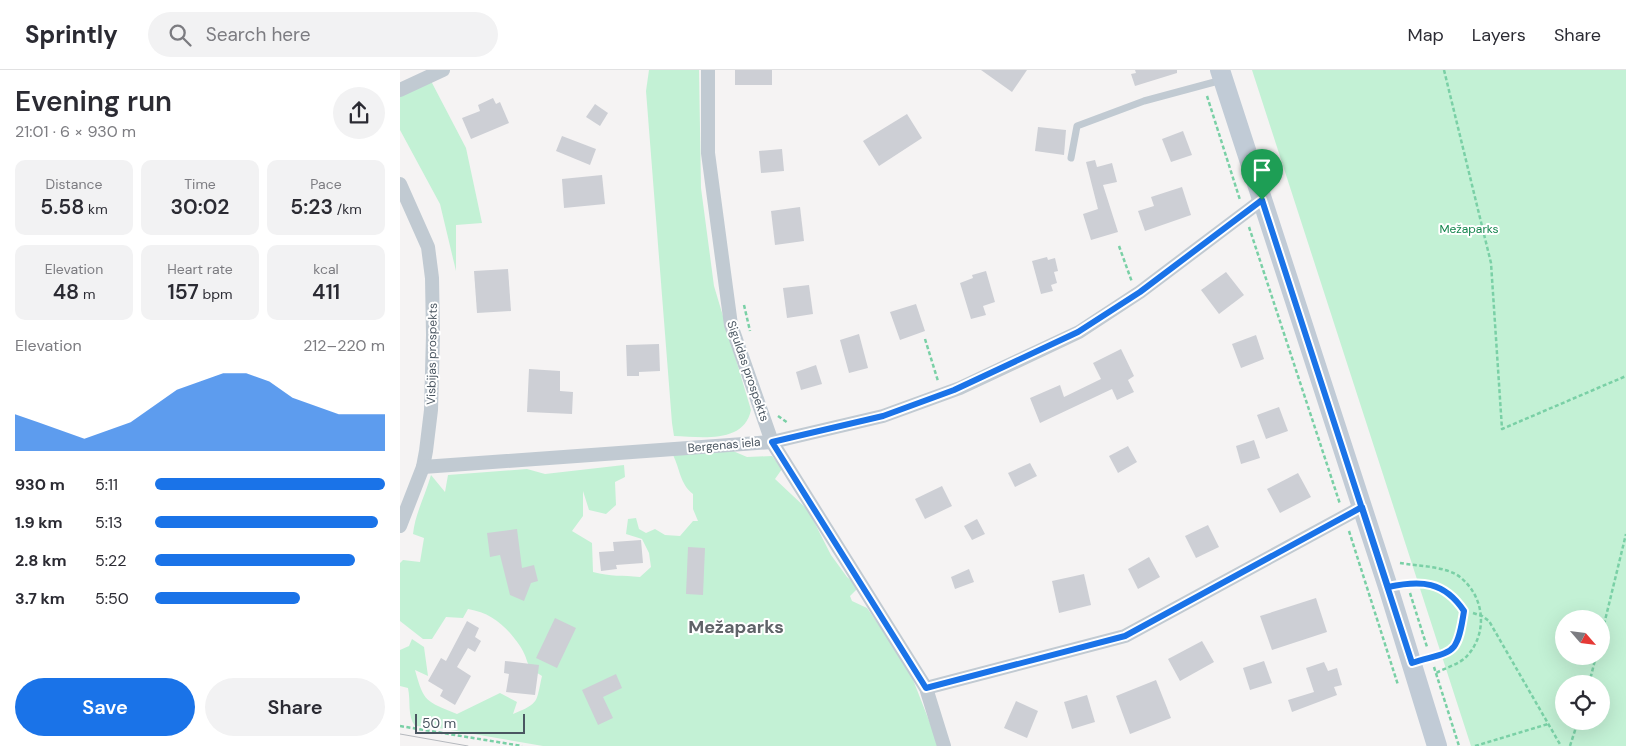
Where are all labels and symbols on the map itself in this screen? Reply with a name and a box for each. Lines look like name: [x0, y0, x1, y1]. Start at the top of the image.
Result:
pin: [1241, 149, 1283, 200]
park label: Mežaparks: [1439, 221, 1499, 237]
street label: Visbijas prospekts: [423, 303, 441, 405]
street label: Siguldas prospekts: [723, 319, 773, 423]
street label: Bergenas iela: [687, 434, 761, 456]
north arrow: [1555, 610, 1610, 665]
district label: Mežaparks: [688, 615, 784, 639]
scale bar: [415, 711, 525, 734]

